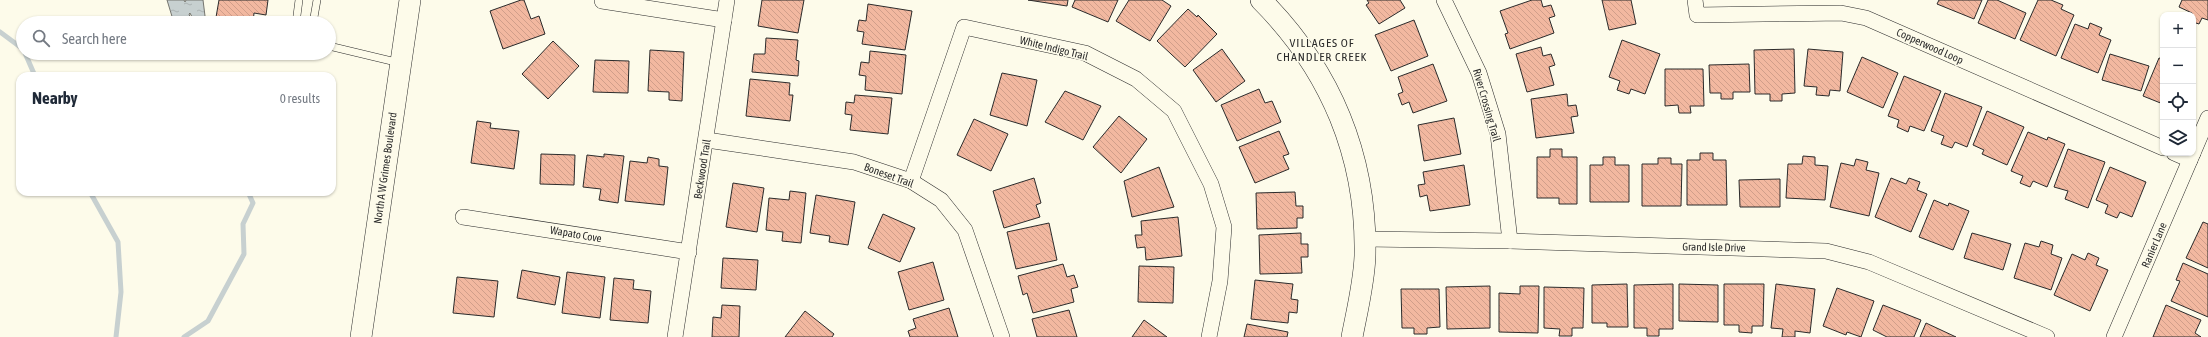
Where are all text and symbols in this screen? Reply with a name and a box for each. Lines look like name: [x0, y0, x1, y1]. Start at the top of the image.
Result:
map controls: [2160, 12, 2196, 156]
button: +: [2160, 12, 2196, 48]
search box: [16, 16, 336, 60]
street label: Copperwood Loop: [1895, 26, 1965, 66]
icon: search: [30, 27, 52, 49]
text: Search here: [62, 30, 127, 47]
street label: White Indigo Trail: [1018, 34, 1090, 62]
district label: VILLAGES OF CHANDLER CREEK: [1277, 36, 1367, 64]
button: −: [2160, 48, 2196, 84]
street label: River Crossing Trail: [1471, 67, 1503, 143]
button: locate: [2160, 84, 2196, 120]
text: Nearby: [32, 88, 78, 108]
text: 0 results: [280, 91, 320, 106]
street label: North A W Grimes Boulevard: [371, 111, 399, 225]
button: layers: [2160, 120, 2196, 156]
street label: Beckwood Trail: [691, 138, 713, 200]
street label: Boneset Trail: [863, 160, 916, 190]
street label: Ranier Lane: [2139, 221, 2169, 269]
street label: Wapato Cove: [549, 224, 603, 244]
street label: Grand Isle Drive: [1682, 240, 1746, 254]

